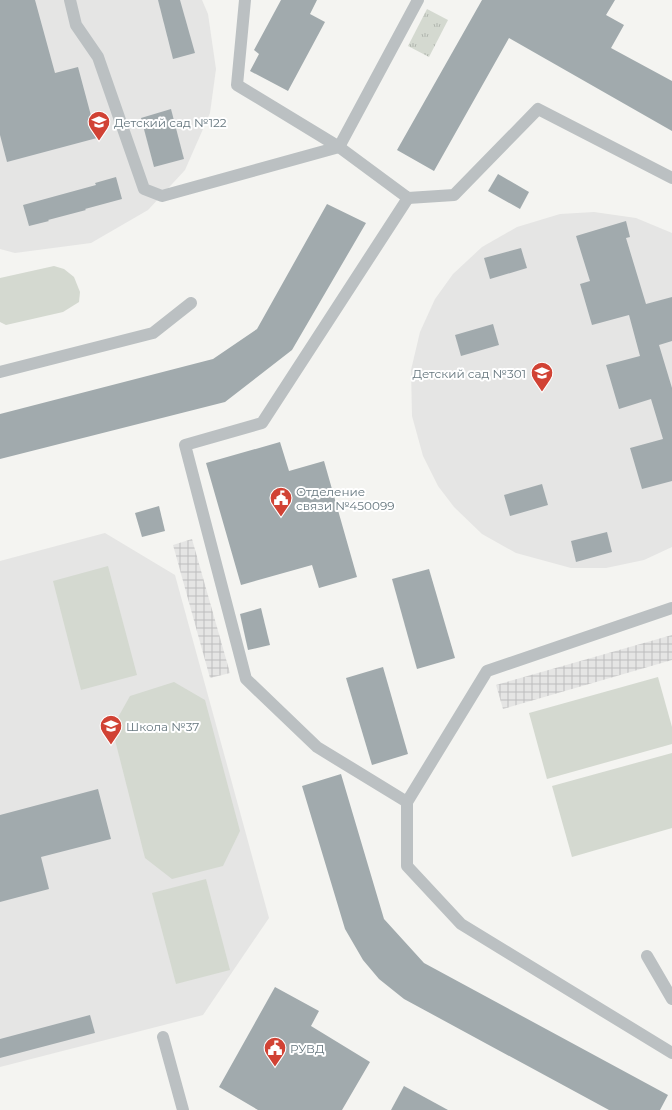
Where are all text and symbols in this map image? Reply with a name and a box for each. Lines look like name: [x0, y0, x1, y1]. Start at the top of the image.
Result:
school or university icon: Детский сад №122: [86, 109, 112, 142]
place label: Детский сад №122: [114, 115, 227, 130]
school or university icon: Детский сад №301: [529, 360, 555, 393]
place label: Детский сад №301: [413, 366, 526, 381]
place label: Отделение связи №450099: [296, 484, 395, 513]
public building icon: Отделение связи №450099: [268, 485, 294, 518]
school or university icon: Школа №37: [98, 713, 124, 746]
place label: Школа №37: [126, 719, 199, 734]
public building icon: РУВД: [262, 1035, 288, 1068]
place label: РУВД: [290, 1041, 325, 1056]

